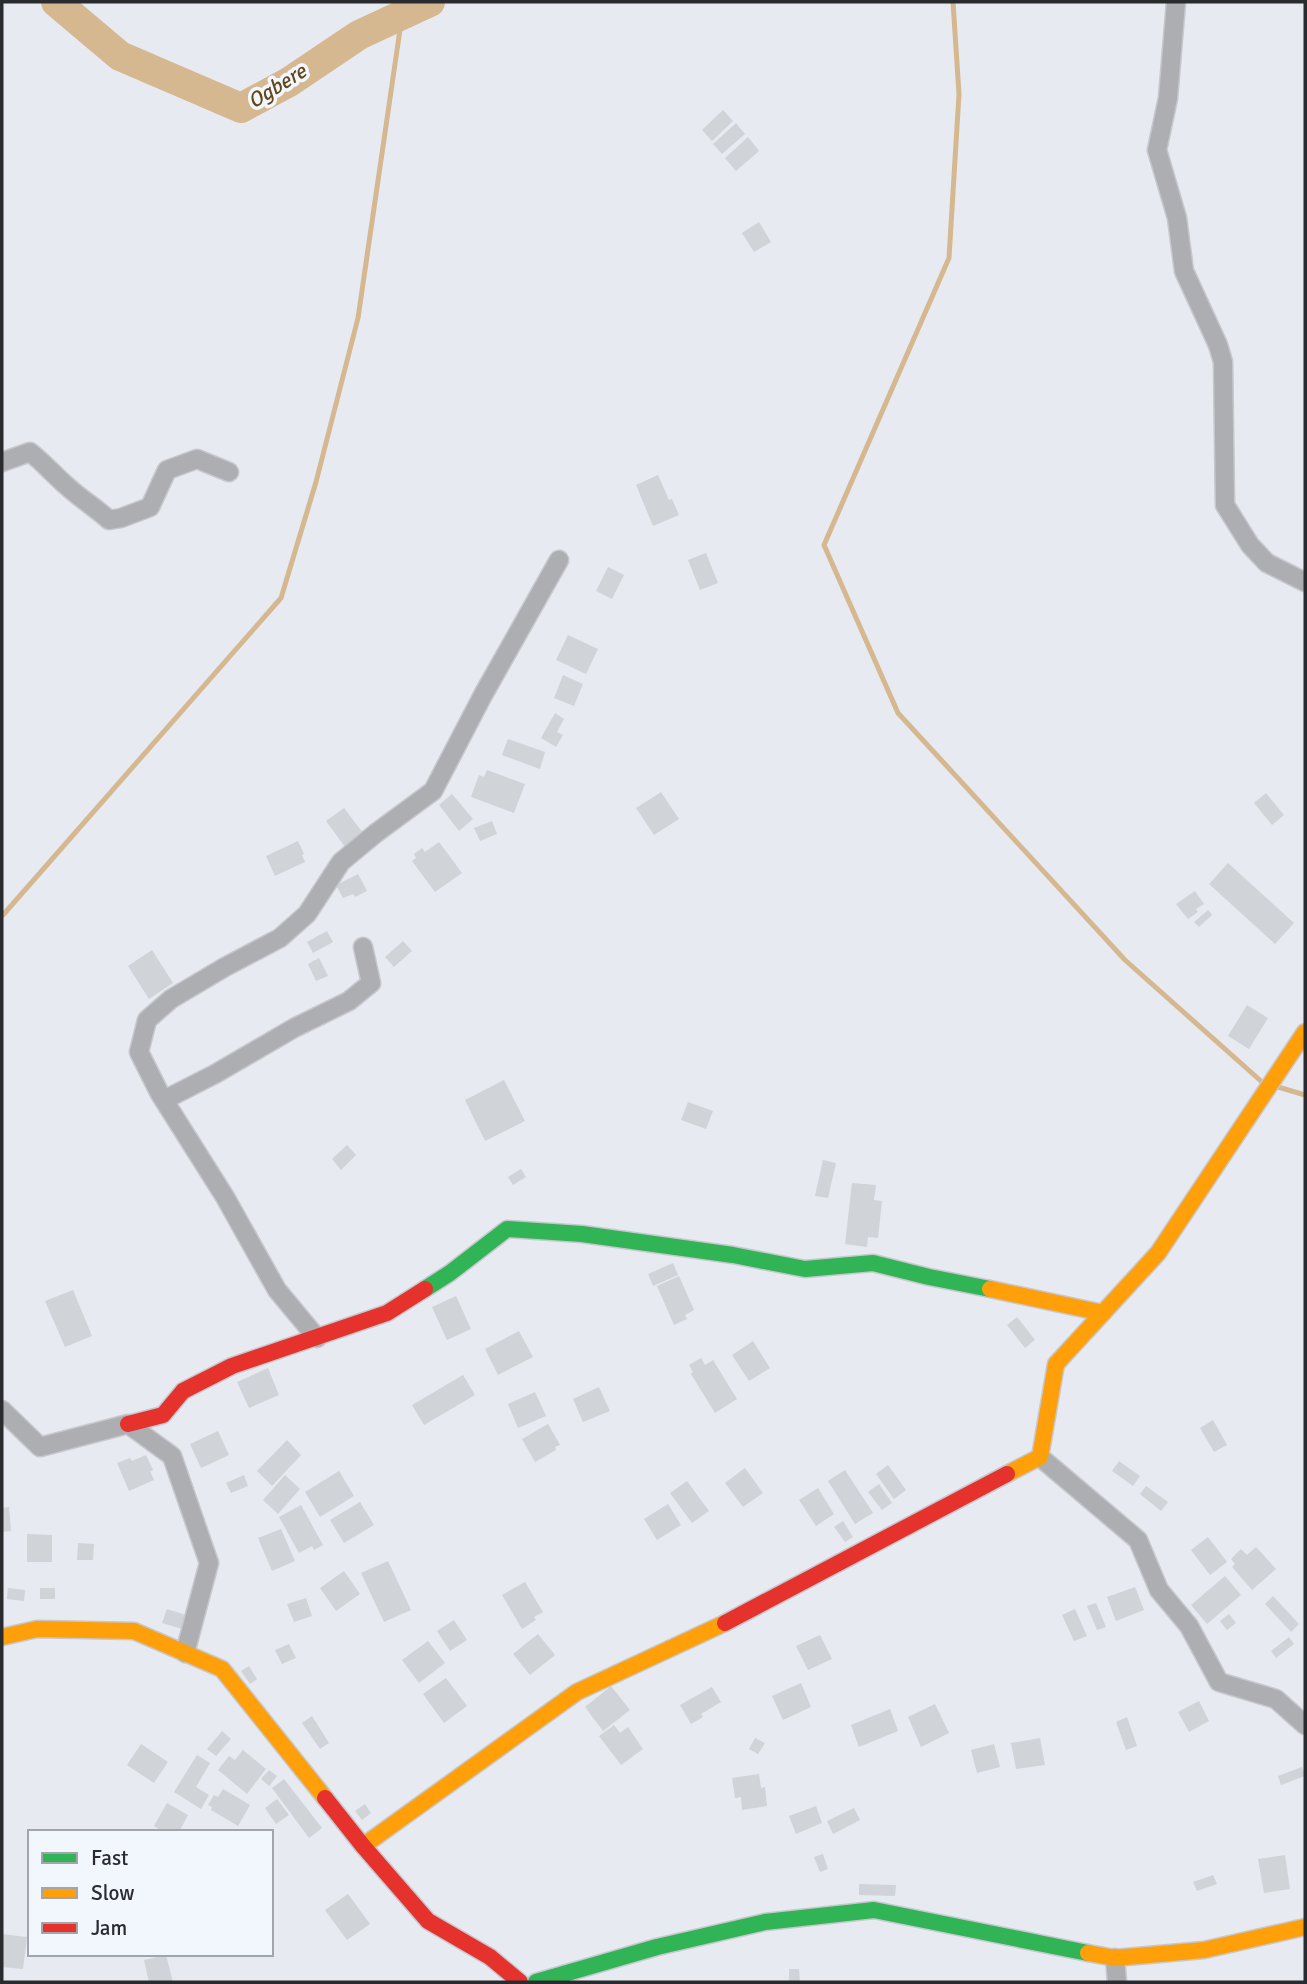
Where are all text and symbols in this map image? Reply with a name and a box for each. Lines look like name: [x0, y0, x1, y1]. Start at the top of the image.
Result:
water label: Ogbere: [243, 57, 312, 114]
legend: [28, 1830, 273, 1956]
text: Fast: [91, 1845, 128, 1871]
text: Slow: [91, 1880, 135, 1906]
text: Jam: [91, 1915, 127, 1941]

